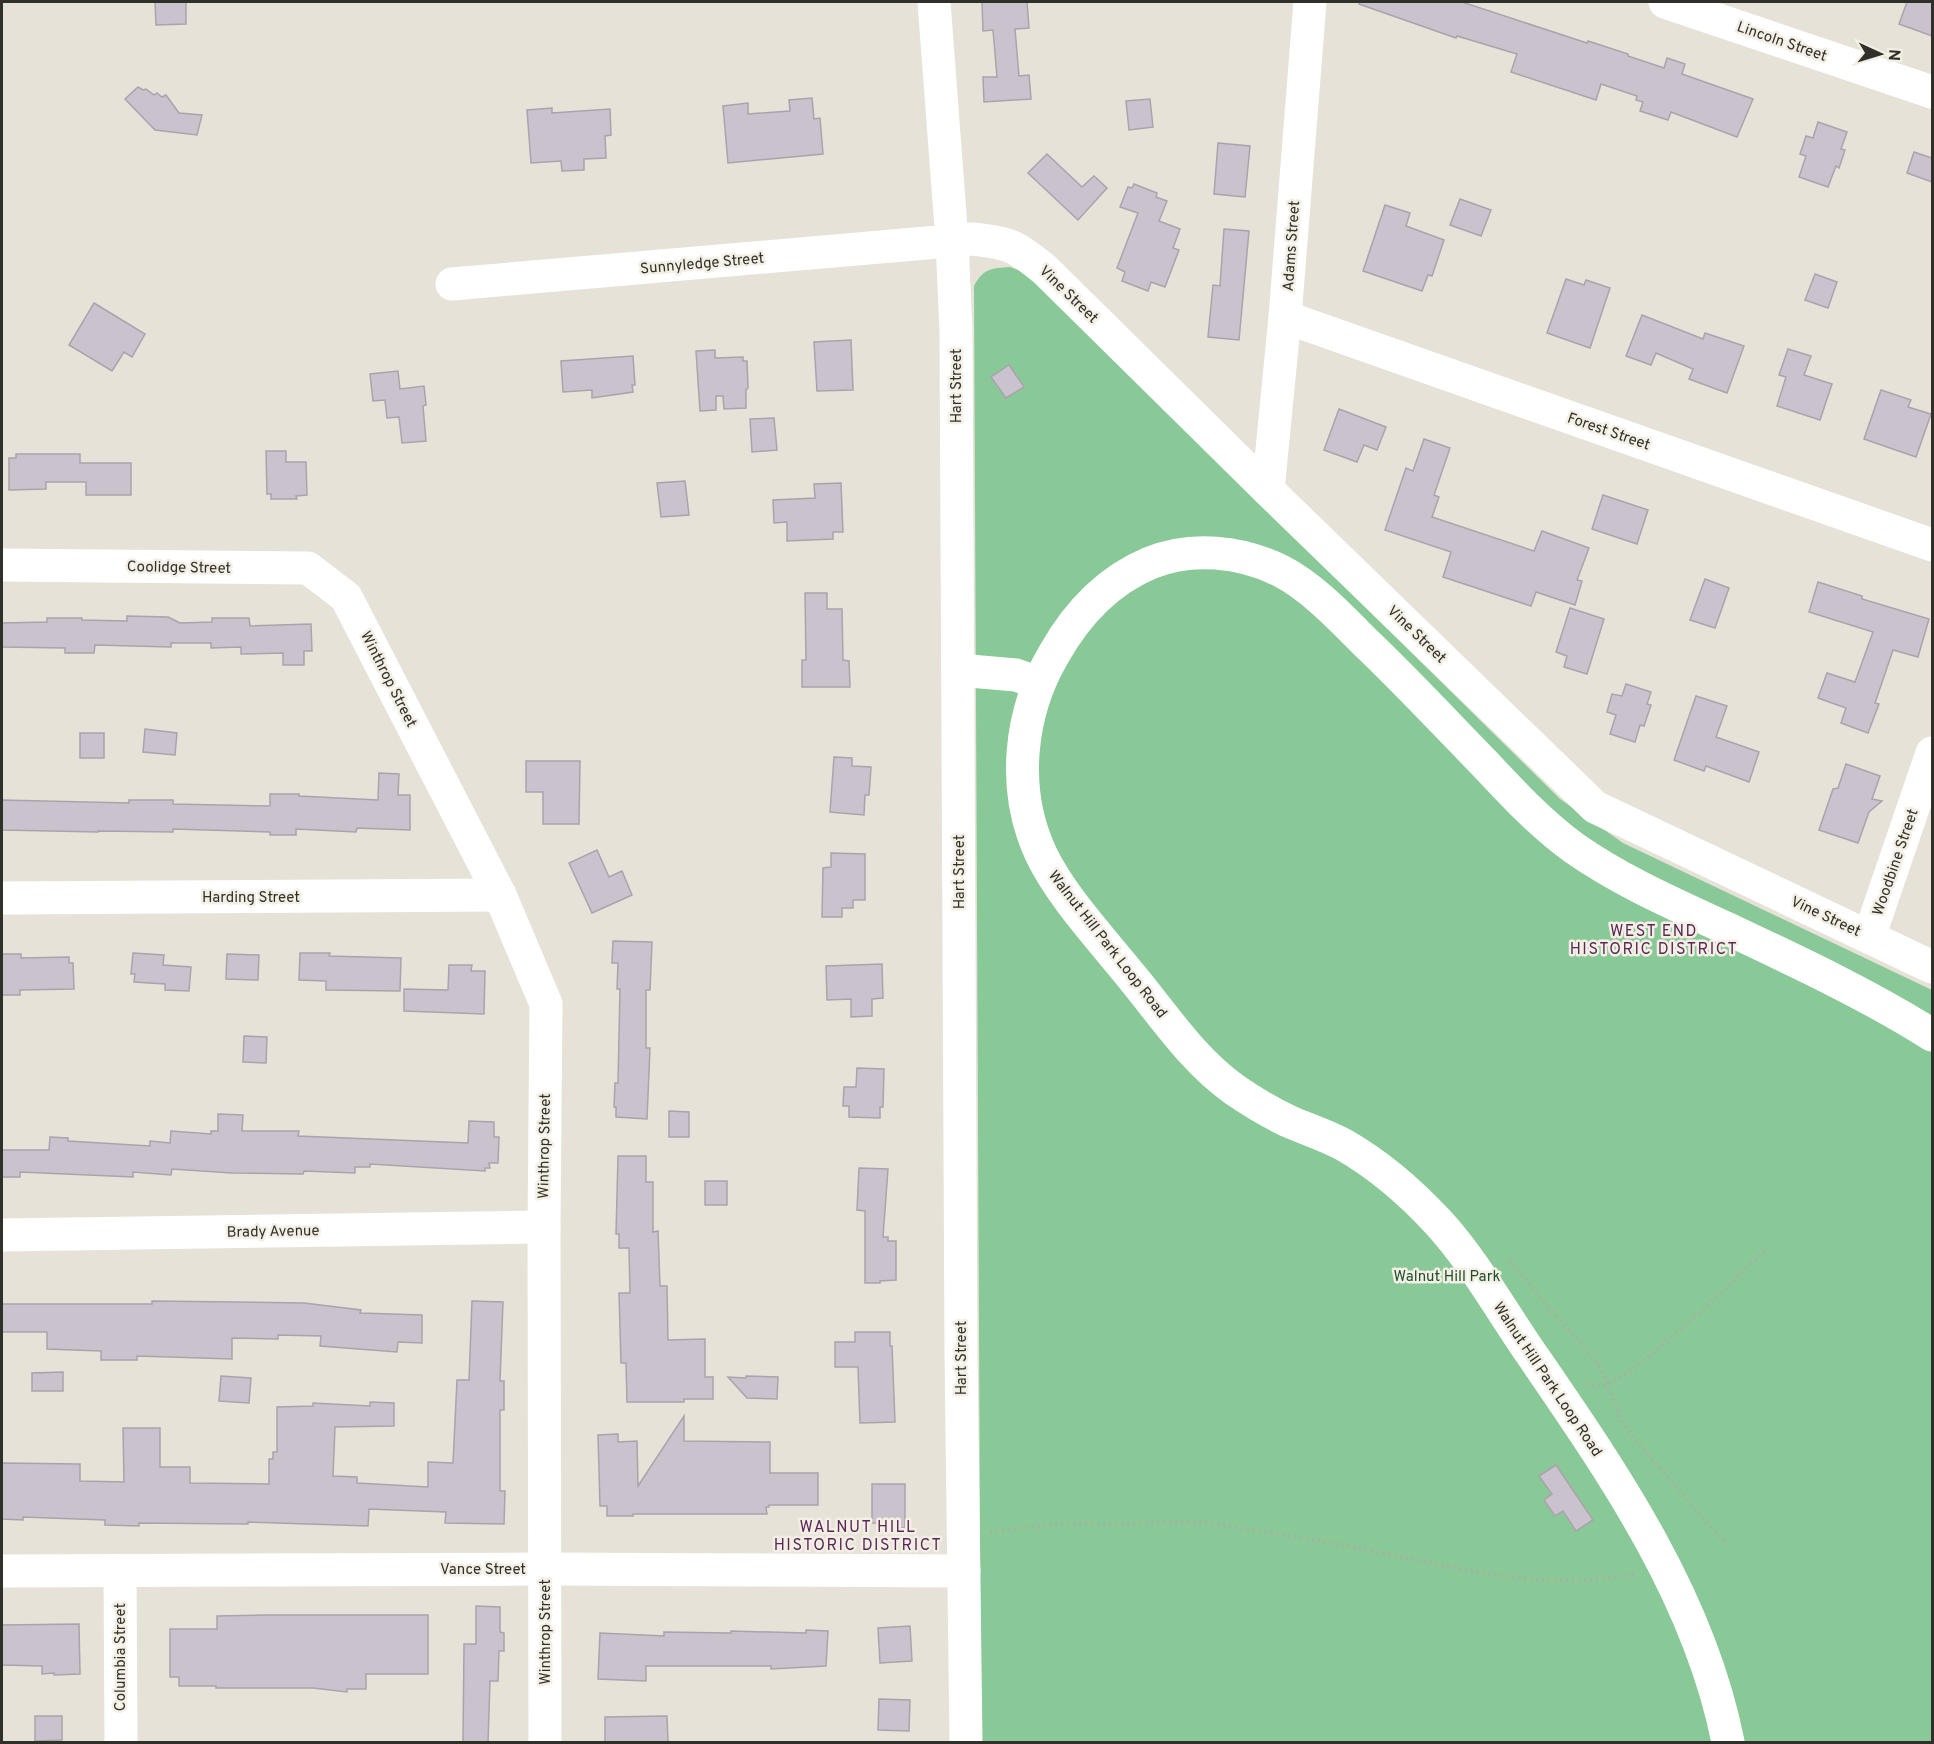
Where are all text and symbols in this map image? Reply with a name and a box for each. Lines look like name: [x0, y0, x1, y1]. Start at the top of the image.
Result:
street label: Lincoln Street: [1734, 18, 1829, 67]
north arrow: [1850, 24, 1910, 84]
text: N: [1883, 48, 1903, 61]
street label: Adams Street: [1280, 200, 1305, 292]
street label: Sunnyledge Street: [639, 250, 765, 279]
street label: Vine Street: [1034, 262, 1102, 328]
street label: Hart Street: [948, 349, 967, 423]
street label: Forest Street: [1565, 409, 1652, 455]
street label: Coolidge Street: [127, 558, 231, 579]
street label: Vine Street: [1382, 602, 1450, 668]
street label: Winthrop Street: [355, 628, 420, 731]
street label: Woodbine Street: [1869, 807, 1924, 918]
street label: Hart Street: [951, 835, 970, 909]
street label: Walnut Hill Park Loop Road: [1043, 867, 1170, 1023]
street label: Harding Street: [202, 889, 300, 908]
street label: Vine Street: [1787, 893, 1863, 942]
district label: WEST END HISTORIC DISTRICT: [1570, 922, 1738, 960]
street label: Winthrop Street: [535, 1093, 556, 1199]
street label: Brady Avenue: [226, 1222, 320, 1243]
park label: Walnut Hill Park: [1394, 1268, 1500, 1287]
street label: Walnut Hill Park Loop Road: [1488, 1299, 1606, 1461]
street label: Hart Street: [953, 1321, 972, 1395]
district label: WALNUT HILL HISTORIC DISTRICT: [774, 1518, 942, 1556]
street label: Vance Street: [440, 1561, 526, 1580]
street label: Winthrop Street: [537, 1579, 556, 1685]
street label: Columbia Street: [112, 1603, 131, 1711]

